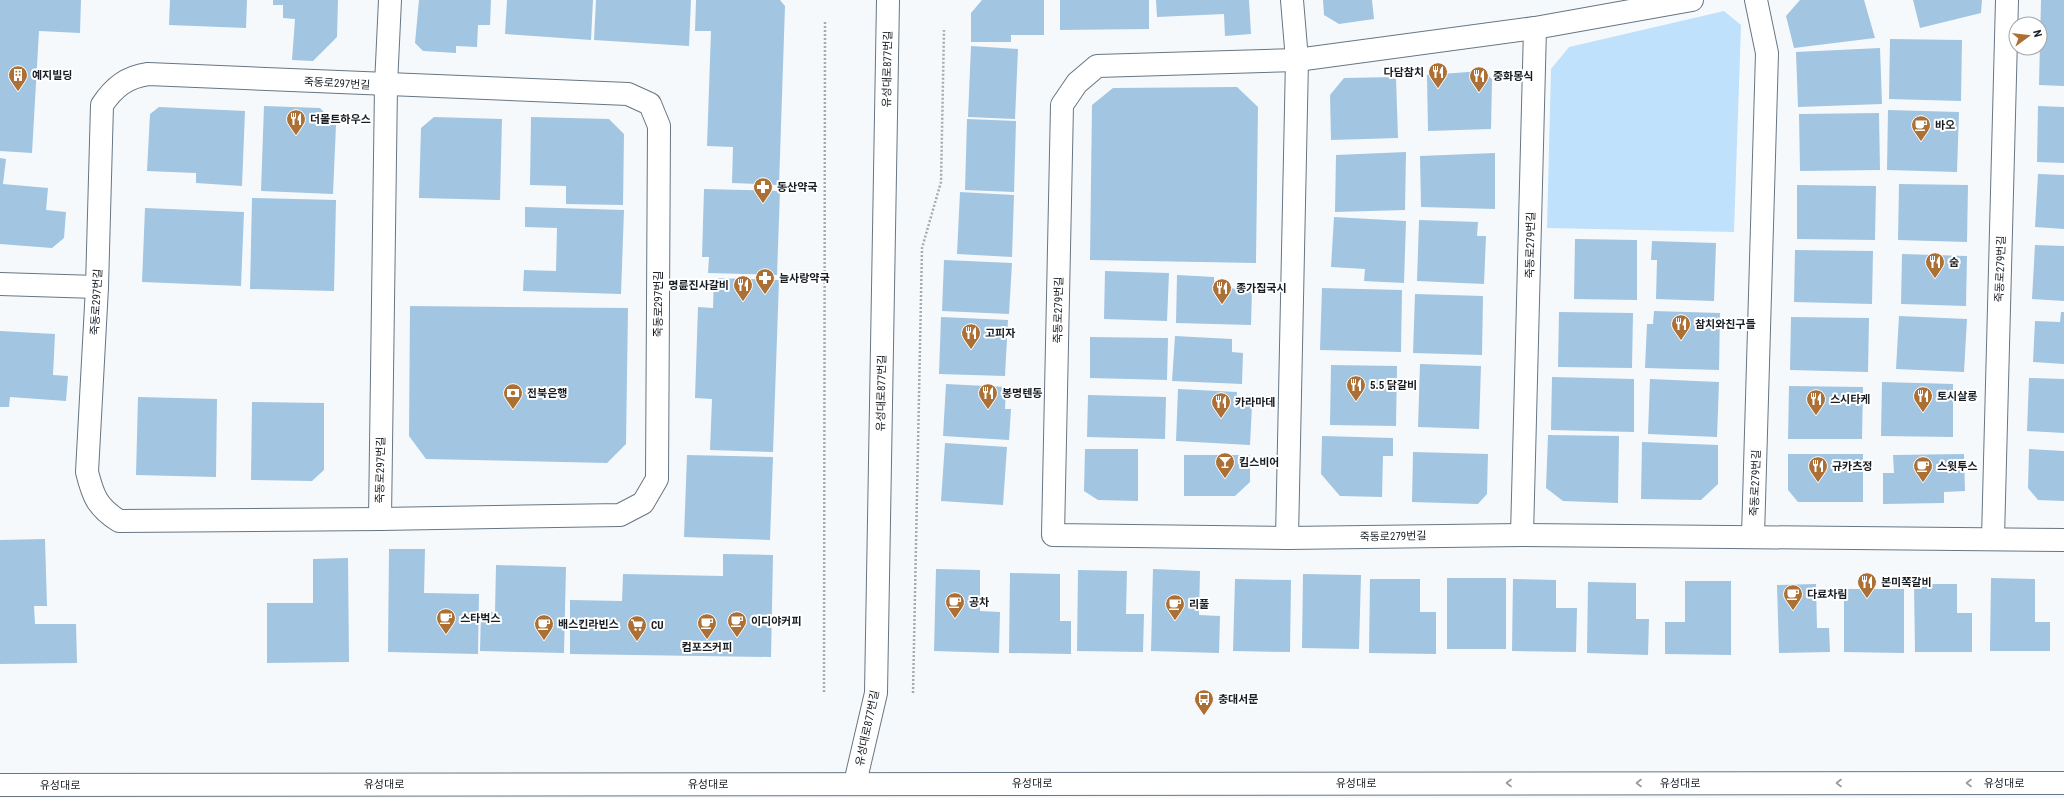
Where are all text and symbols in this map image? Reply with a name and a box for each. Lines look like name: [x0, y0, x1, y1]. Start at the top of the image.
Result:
north arrow: [2008, 16, 2048, 56]
text: N: [2030, 29, 2044, 39]
street label: 유성대로877번길: [880, 30, 895, 108]
restaurant icon: 다담참치: [1427, 61, 1449, 89]
building icon: 예지빌딩: [7, 64, 29, 92]
restaurant icon: 중화몽식: [1468, 65, 1490, 93]
place label: 다담참치: [1384, 66, 1424, 79]
place label: 예지빌딩: [32, 69, 72, 82]
place label: 중화몽식: [1493, 70, 1533, 83]
street label: 죽동로297번길: [303, 75, 371, 92]
restaurant icon: 더몰트하우스: [285, 108, 307, 136]
place label: 더몰트하우스: [310, 113, 371, 126]
cafe icon: 바오: [1910, 114, 1932, 142]
place label: 바오: [1935, 119, 1955, 132]
pharmacy icon: 동산약국: [752, 176, 774, 204]
place label: 동산약국: [777, 181, 817, 194]
street label: 죽동로279번길: [1523, 211, 1538, 279]
street label: 죽동로279번길: [1993, 235, 2008, 303]
restaurant icon: 숨: [1924, 251, 1946, 279]
place label: 숨: [1949, 256, 1959, 269]
pharmacy icon: 늘사랑약국: [754, 267, 776, 295]
street label: 죽동로297번길: [88, 268, 105, 336]
street label: 죽동로297번길: [652, 271, 665, 337]
place label: 늘사랑약국: [779, 272, 830, 285]
restaurant icon: 명륜진사갈비: [732, 274, 754, 302]
street label: 죽동로279번길: [1051, 276, 1066, 344]
restaurant icon: 종가집국시: [1211, 277, 1233, 305]
place label: 명륜진사갈비: [668, 279, 729, 292]
place label: 종가집국시: [1236, 282, 1287, 295]
restaurant icon: 참치와친구들: [1670, 313, 1692, 341]
place label: 참치와친구들: [1695, 318, 1756, 331]
restaurant icon: 고피자: [960, 322, 982, 350]
place label: 고피자: [985, 327, 1015, 340]
street label: 유성대로877번길: [874, 354, 889, 432]
restaurant icon: 5.5 닭갈비: [1345, 374, 1367, 402]
place label: 5.5 닭갈비: [1370, 379, 1417, 392]
bank icon: 전북은행: [502, 382, 524, 410]
restaurant icon: 봉명텐동: [977, 382, 999, 410]
restaurant icon: 토시살롱: [1912, 385, 1934, 413]
place label: 전북은행: [527, 387, 567, 400]
place label: 봉명텐동: [1002, 387, 1042, 400]
restaurant icon: 스시타케: [1805, 388, 1827, 416]
place label: 토시살롱: [1937, 390, 1977, 403]
restaurant icon: 카라마데: [1210, 391, 1232, 419]
place label: 스시타케: [1830, 393, 1870, 406]
place label: 카라마데: [1235, 396, 1275, 409]
street label: 죽동로297번길: [373, 436, 388, 504]
street label: 죽동로279번길: [1748, 449, 1763, 517]
bar icon: 킴스비어: [1214, 451, 1236, 479]
restaurant icon: 규카츠정: [1807, 455, 1829, 483]
cafe icon: 스윗투스: [1912, 455, 1934, 483]
place label: 킴스비어: [1239, 456, 1279, 469]
place label: 규카츠정: [1832, 460, 1872, 473]
place label: 스윗투스: [1937, 460, 1977, 473]
street label: 죽동로279번길: [1359, 529, 1427, 544]
restaurant icon: 본미쪽갈비: [1856, 571, 1878, 599]
place label: 본미쪽갈비: [1881, 576, 1932, 589]
cafe icon: 다료차림: [1782, 583, 1804, 611]
place label: 다료차림: [1807, 588, 1847, 601]
cafe icon: 공차: [944, 591, 966, 619]
cafe icon: 리풀: [1164, 593, 1186, 621]
place label: 공차: [969, 596, 989, 609]
place label: 리풀: [1189, 598, 1209, 611]
cafe icon: 스타벅스: [435, 607, 457, 635]
cafe icon: 이디야커피: [726, 610, 748, 638]
place label: 스타벅스: [460, 612, 500, 625]
cafe icon: 컴포즈커피: [696, 612, 718, 640]
cafe icon: 배스킨라빈스: [533, 613, 555, 641]
supermarket icon: CU: [626, 614, 648, 642]
place label: 이디야커피: [751, 615, 802, 628]
place label: 배스킨라빈스: [558, 618, 619, 631]
place label: CU: [651, 619, 664, 632]
place label: 컴포즈커피: [682, 641, 732, 654]
bus stop icon: 충대서문: [1193, 688, 1215, 716]
street label: 유성대로877번길: [853, 689, 882, 767]
place label: 충대서문: [1218, 693, 1258, 706]
street label: 유성대로: [1012, 777, 1052, 790]
street label: 유성대로: [1336, 777, 1376, 790]
street label: 유성대로: [1660, 777, 1700, 790]
street label: 유성대로: [1984, 777, 2024, 790]
street label: 유성대로: [364, 778, 404, 791]
street label: 유성대로: [688, 778, 728, 791]
street label: 유성대로: [40, 779, 80, 792]
one-way arrow: [1506, 779, 1512, 787]
one-way arrow: [1636, 779, 1642, 787]
one-way arrow: [1836, 779, 1842, 787]
one-way arrow: [1966, 779, 1972, 787]

